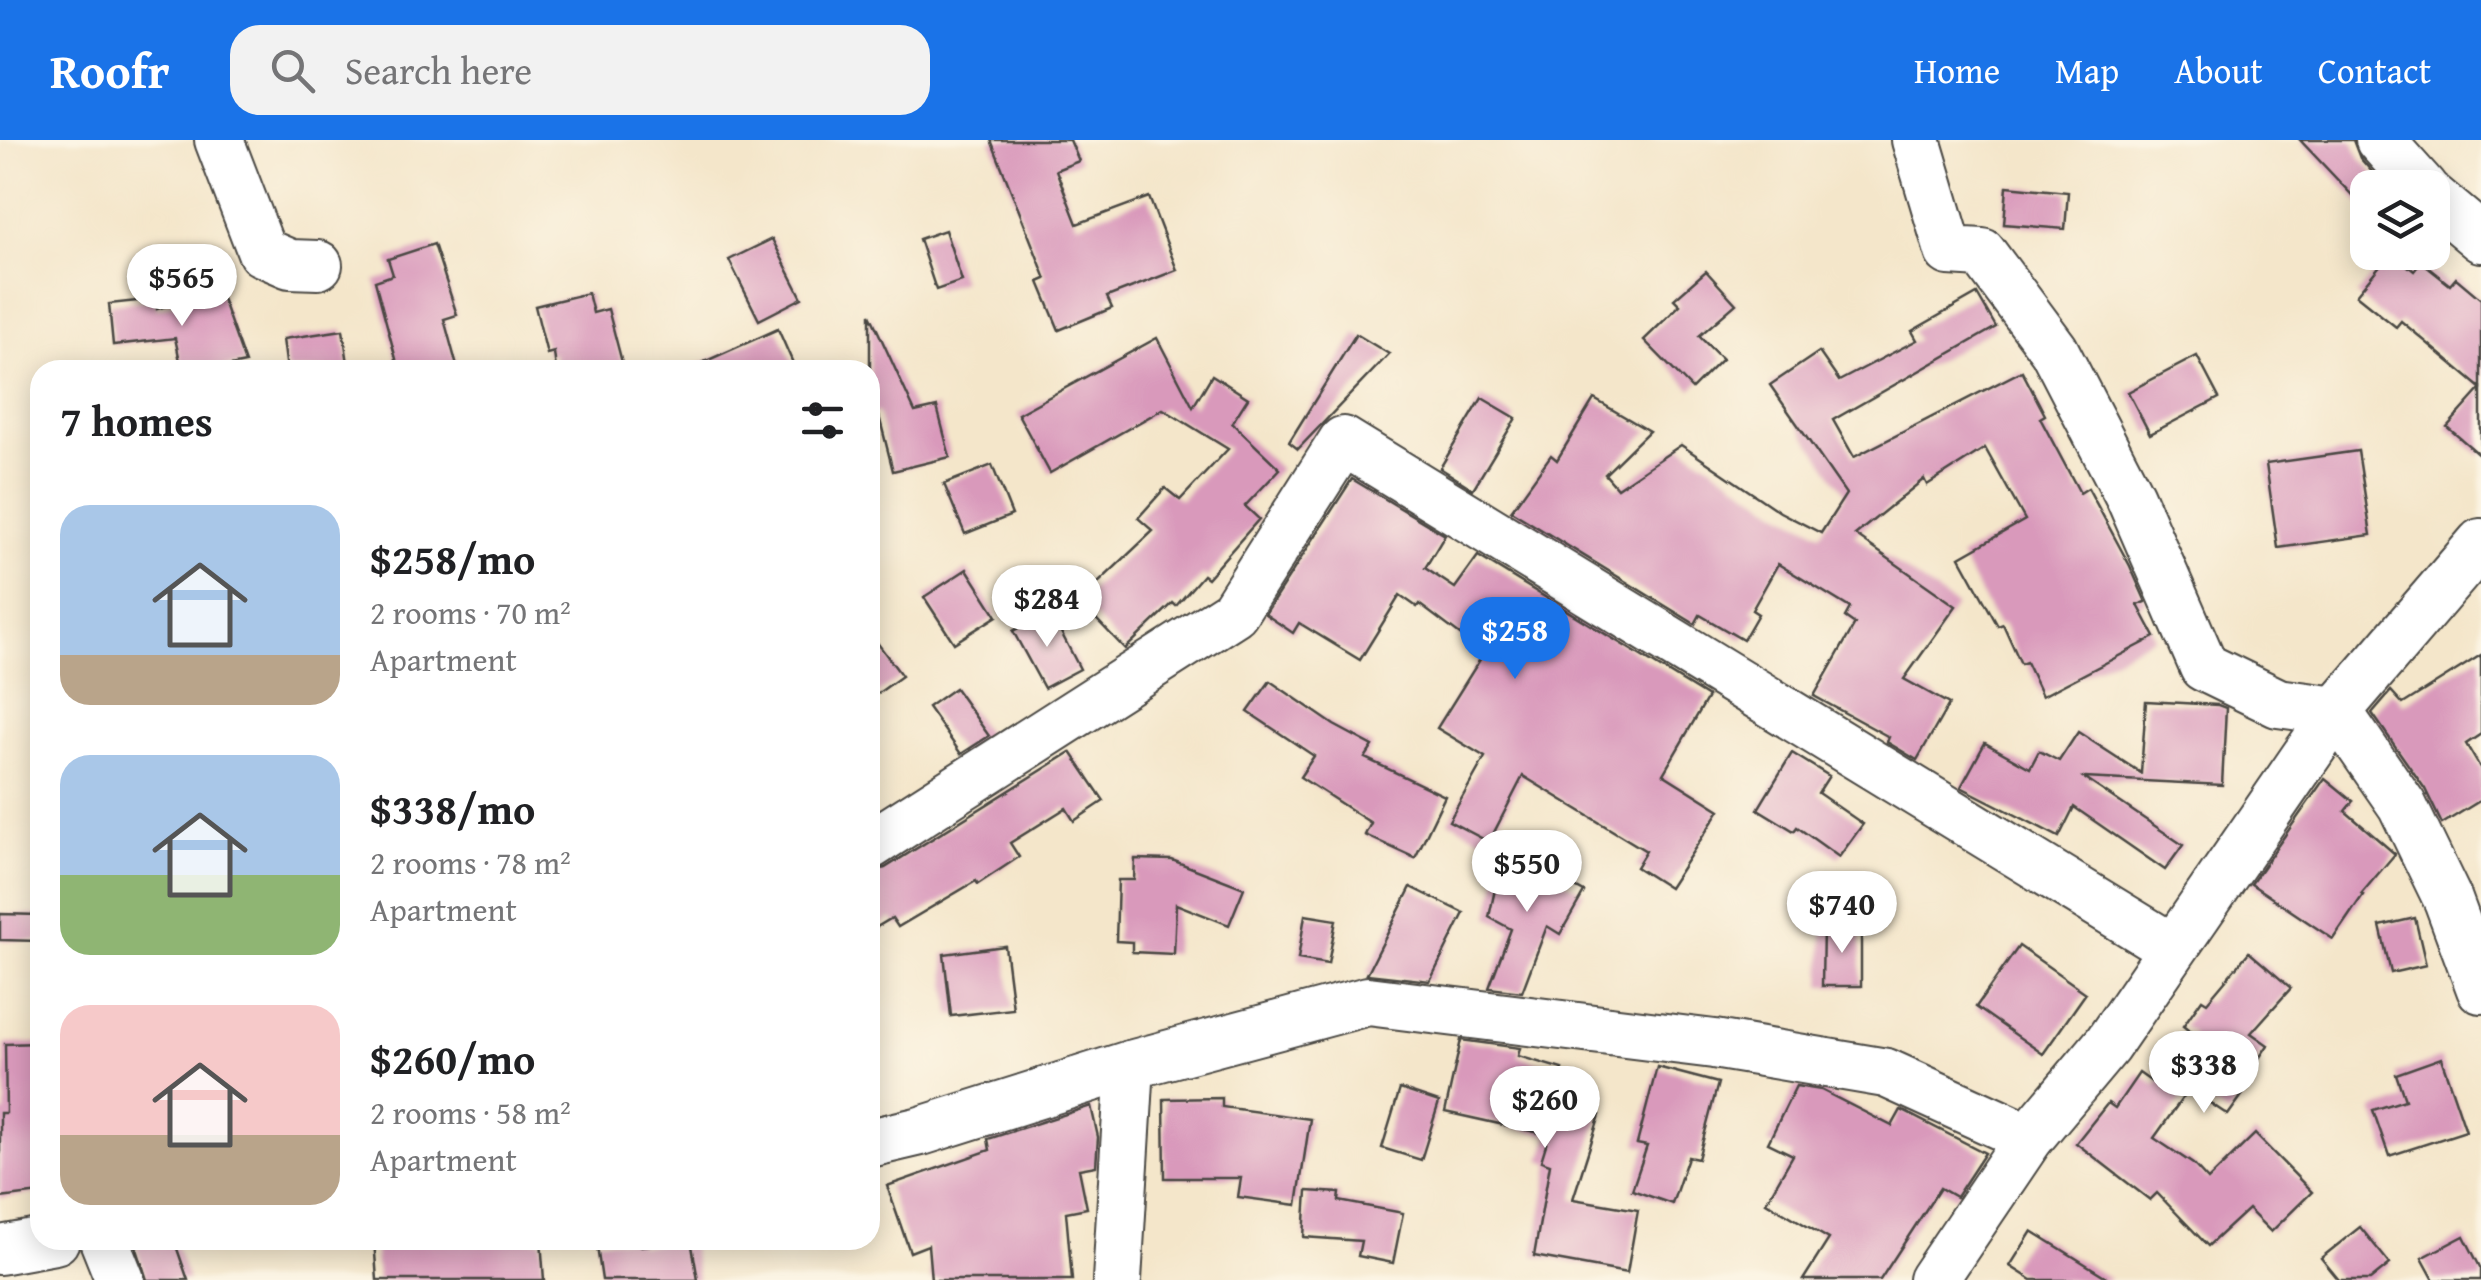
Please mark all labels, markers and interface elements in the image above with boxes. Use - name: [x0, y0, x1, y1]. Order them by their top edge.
- search box: [230, 25, 930, 115]
- text: Roofr: [50, 35, 170, 106]
- text: Search here: [345, 42, 532, 98]
- icon: search: [265, 43, 320, 98]
- text: Home: [1914, 45, 2000, 96]
- text: Map: [2055, 45, 2119, 96]
- text: About: [2174, 45, 2263, 96]
- text: Contact: [2318, 45, 2431, 96]
- map controls: [2350, 170, 2450, 270]
- button: layers: [2350, 170, 2450, 270]
- pin: $565: [123, 244, 241, 329]
- text: $565: [149, 253, 215, 300]
- text: 7 homes: [60, 390, 213, 451]
- icon: filters: [795, 393, 850, 448]
- text: $258/mo: [370, 528, 535, 589]
- icon: home: [140, 545, 260, 665]
- pin: $284: [988, 565, 1106, 650]
- text: $284: [1014, 574, 1080, 621]
- text: 2 rooms · 70 m²: [370, 589, 571, 636]
- pin: $258: [1456, 597, 1574, 682]
- text: $258: [1482, 606, 1548, 653]
- text: Apartment: [370, 636, 517, 683]
- text: $338/mo: [370, 778, 535, 839]
- icon: home: [140, 795, 260, 915]
- pin: $550: [1468, 830, 1586, 915]
- text: 2 rooms · 78 m²: [370, 839, 571, 886]
- text: $550: [1494, 839, 1560, 886]
- pin: $740: [1783, 871, 1901, 956]
- text: $740: [1809, 880, 1875, 927]
- text: Apartment: [370, 886, 517, 933]
- text: $260/mo: [370, 1028, 535, 1089]
- pin: $338: [2145, 1031, 2263, 1116]
- text: $338: [2171, 1040, 2237, 1087]
- icon: home: [140, 1045, 260, 1165]
- pin: $260: [1486, 1066, 1604, 1151]
- text: $260: [1512, 1075, 1578, 1122]
- text: 2 rooms · 58 m²: [370, 1089, 571, 1136]
- text: Apartment: [370, 1136, 517, 1183]

